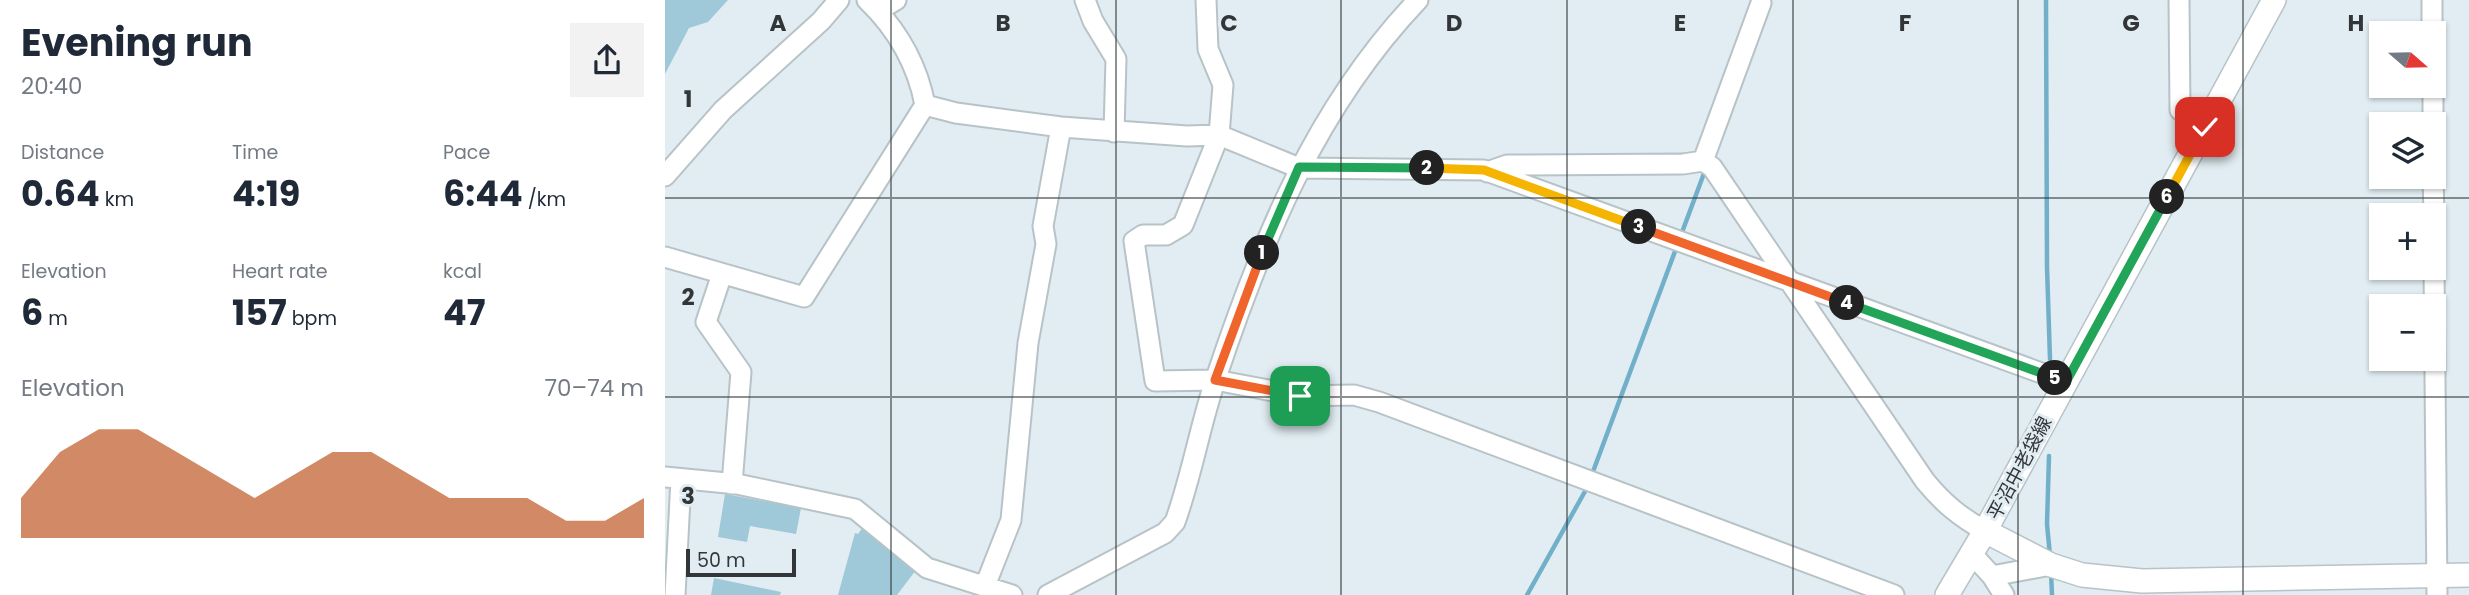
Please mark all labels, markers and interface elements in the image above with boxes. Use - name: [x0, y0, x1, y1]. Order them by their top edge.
- text: A: [770, 7, 787, 39]
- text: B: [995, 7, 1011, 39]
- text: C: [1220, 7, 1238, 39]
- text: D: [1446, 7, 1462, 39]
- text: E: [1674, 7, 1686, 39]
- text: F: [1899, 7, 1911, 39]
- text: G: [2122, 7, 2140, 39]
- text: H: [2348, 7, 2364, 39]
- text: Evening run: [21, 16, 253, 69]
- north arrow: [2369, 21, 2447, 98]
- map controls: [2369, 21, 2446, 371]
- button: share: [570, 23, 644, 97]
- text: 20:40: [21, 70, 82, 102]
- text: 1: [684, 83, 692, 115]
- pin: [2175, 97, 2235, 157]
- icon: check: [2186, 108, 2224, 146]
- button: layers: [2369, 112, 2446, 189]
- text: Distance: [21, 139, 104, 166]
- text: Time: [232, 139, 278, 166]
- text: Pace: [443, 139, 490, 166]
- pin: 2: [1409, 150, 1445, 186]
- text: 2: [1421, 154, 1432, 181]
- text: 0.64: [21, 169, 100, 218]
- text: 4:19: [232, 169, 300, 218]
- text: 6:44: [443, 169, 523, 218]
- pin: 6: [2149, 180, 2185, 214]
- text: 6: [2160, 183, 2173, 210]
- text: km: [100, 186, 134, 213]
- text: /km: [523, 186, 566, 213]
- button: +: [2369, 203, 2446, 280]
- pin: 3: [1621, 210, 1657, 244]
- text: 3: [1633, 213, 1644, 240]
- pin: 1: [1245, 236, 1279, 270]
- text: 1: [1258, 239, 1265, 266]
- text: Elevation: [21, 258, 107, 285]
- text: Heart rate: [232, 258, 327, 285]
- text: kcal: [443, 258, 482, 285]
- text: 2: [681, 281, 695, 313]
- pin: 4: [1829, 286, 1865, 320]
- text: 6: [21, 288, 43, 337]
- text: 157: [232, 288, 287, 337]
- text: 47: [443, 288, 485, 337]
- text: 4: [1840, 289, 1853, 316]
- button: −: [2369, 294, 2446, 371]
- text: m: [43, 305, 68, 332]
- text: bpm: [287, 305, 337, 332]
- pin: 5: [2037, 360, 2073, 396]
- text: 5: [2048, 364, 2061, 391]
- pin: [1270, 366, 1330, 426]
- text: Elevation: [21, 372, 125, 404]
- text: 70–74 m: [545, 372, 644, 404]
- icon: arrive: [1281, 377, 1319, 415]
- street label: 平沼中老袋線: [1981, 412, 2058, 525]
- text: 3: [681, 480, 695, 512]
- scale bar: [686, 546, 796, 578]
- text: 50 m: [697, 547, 746, 574]

